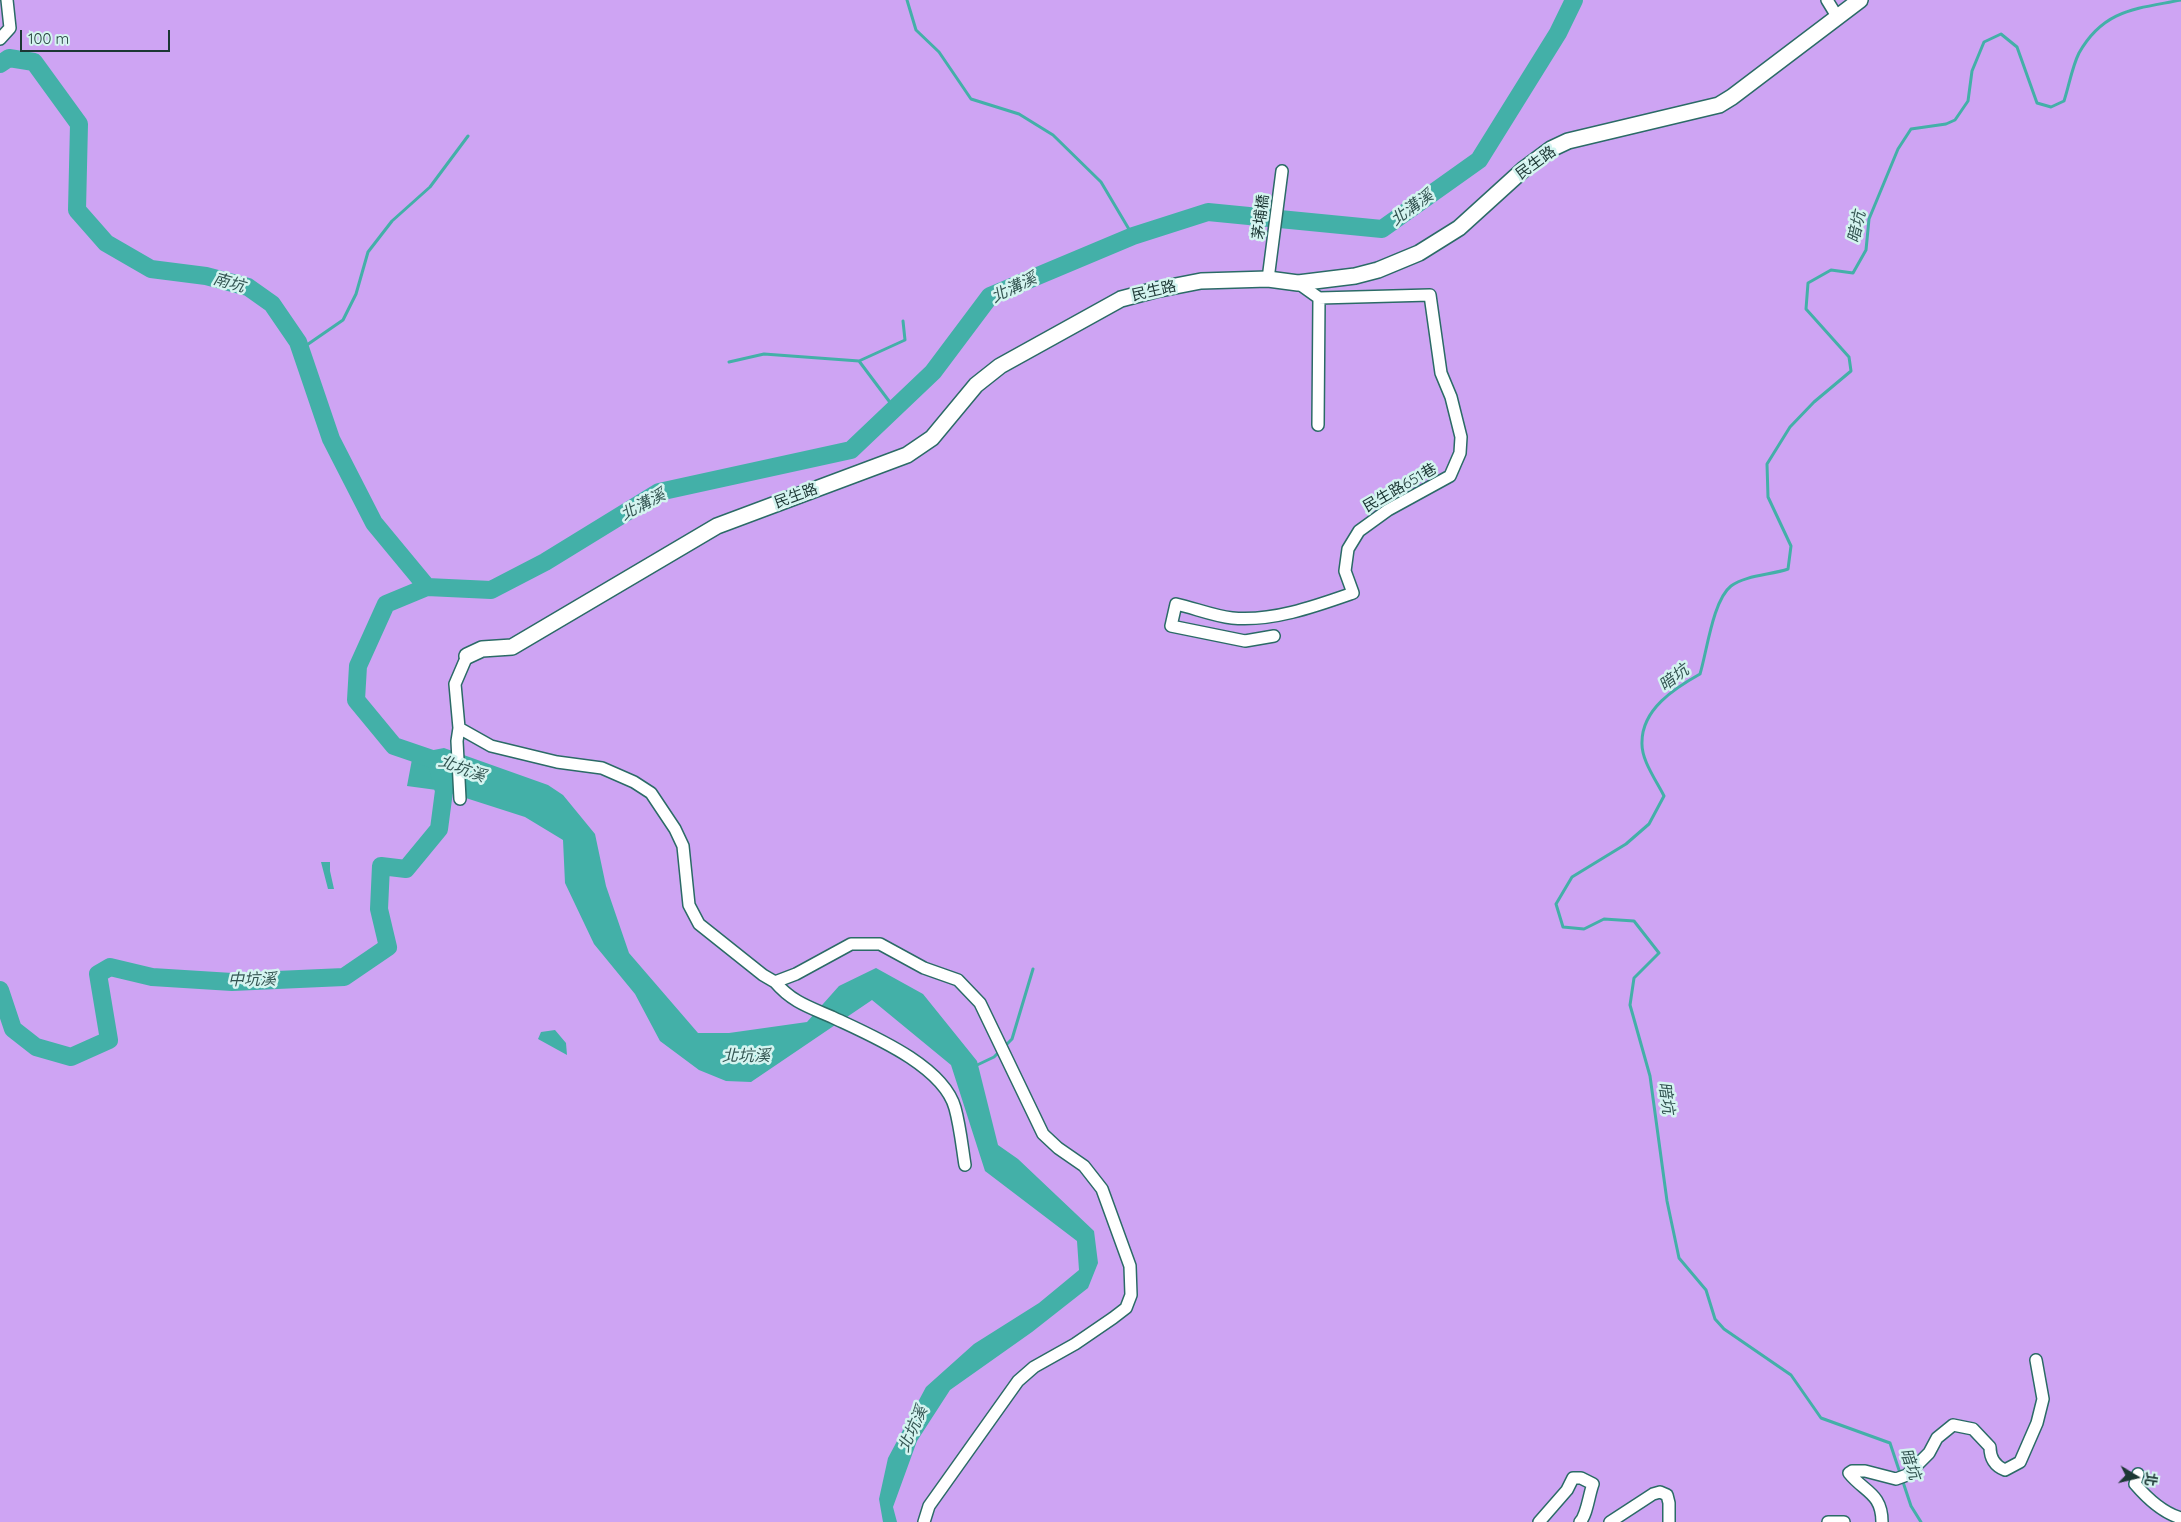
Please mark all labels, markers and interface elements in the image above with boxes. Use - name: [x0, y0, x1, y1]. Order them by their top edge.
- scale bar: [22, 20, 172, 52]
- text: 100 m: [28, 29, 69, 48]
- street label: 民生路: [1513, 142, 1559, 184]
- water label: 北溝溪: [1387, 186, 1437, 230]
- street label: 茅埔橋: [1249, 194, 1273, 240]
- water label: 暗坑: [1844, 209, 1870, 245]
- water label: 南坑: [211, 269, 247, 297]
- water label: 北溝溪: [988, 269, 1040, 307]
- street label: 民生路: [1130, 277, 1178, 305]
- street label: 民生路651巷: [1360, 460, 1440, 516]
- street label: 民生路: [772, 480, 820, 512]
- water label: 北溝溪: [617, 485, 669, 525]
- water label: 暗坑: [1655, 661, 1693, 695]
- water label: 北坑溪: [436, 752, 488, 786]
- water label: 中坑溪: [228, 970, 276, 990]
- water label: 北坑溪: [722, 1046, 770, 1066]
- water label: 暗坑: [1654, 1081, 1678, 1115]
- water label: 北坑溪: [894, 1403, 932, 1455]
- water label: 暗坑: [1896, 1446, 1924, 1482]
- north arrow: [2111, 1452, 2161, 1502]
- text: 北: [2141, 1471, 2161, 1488]

